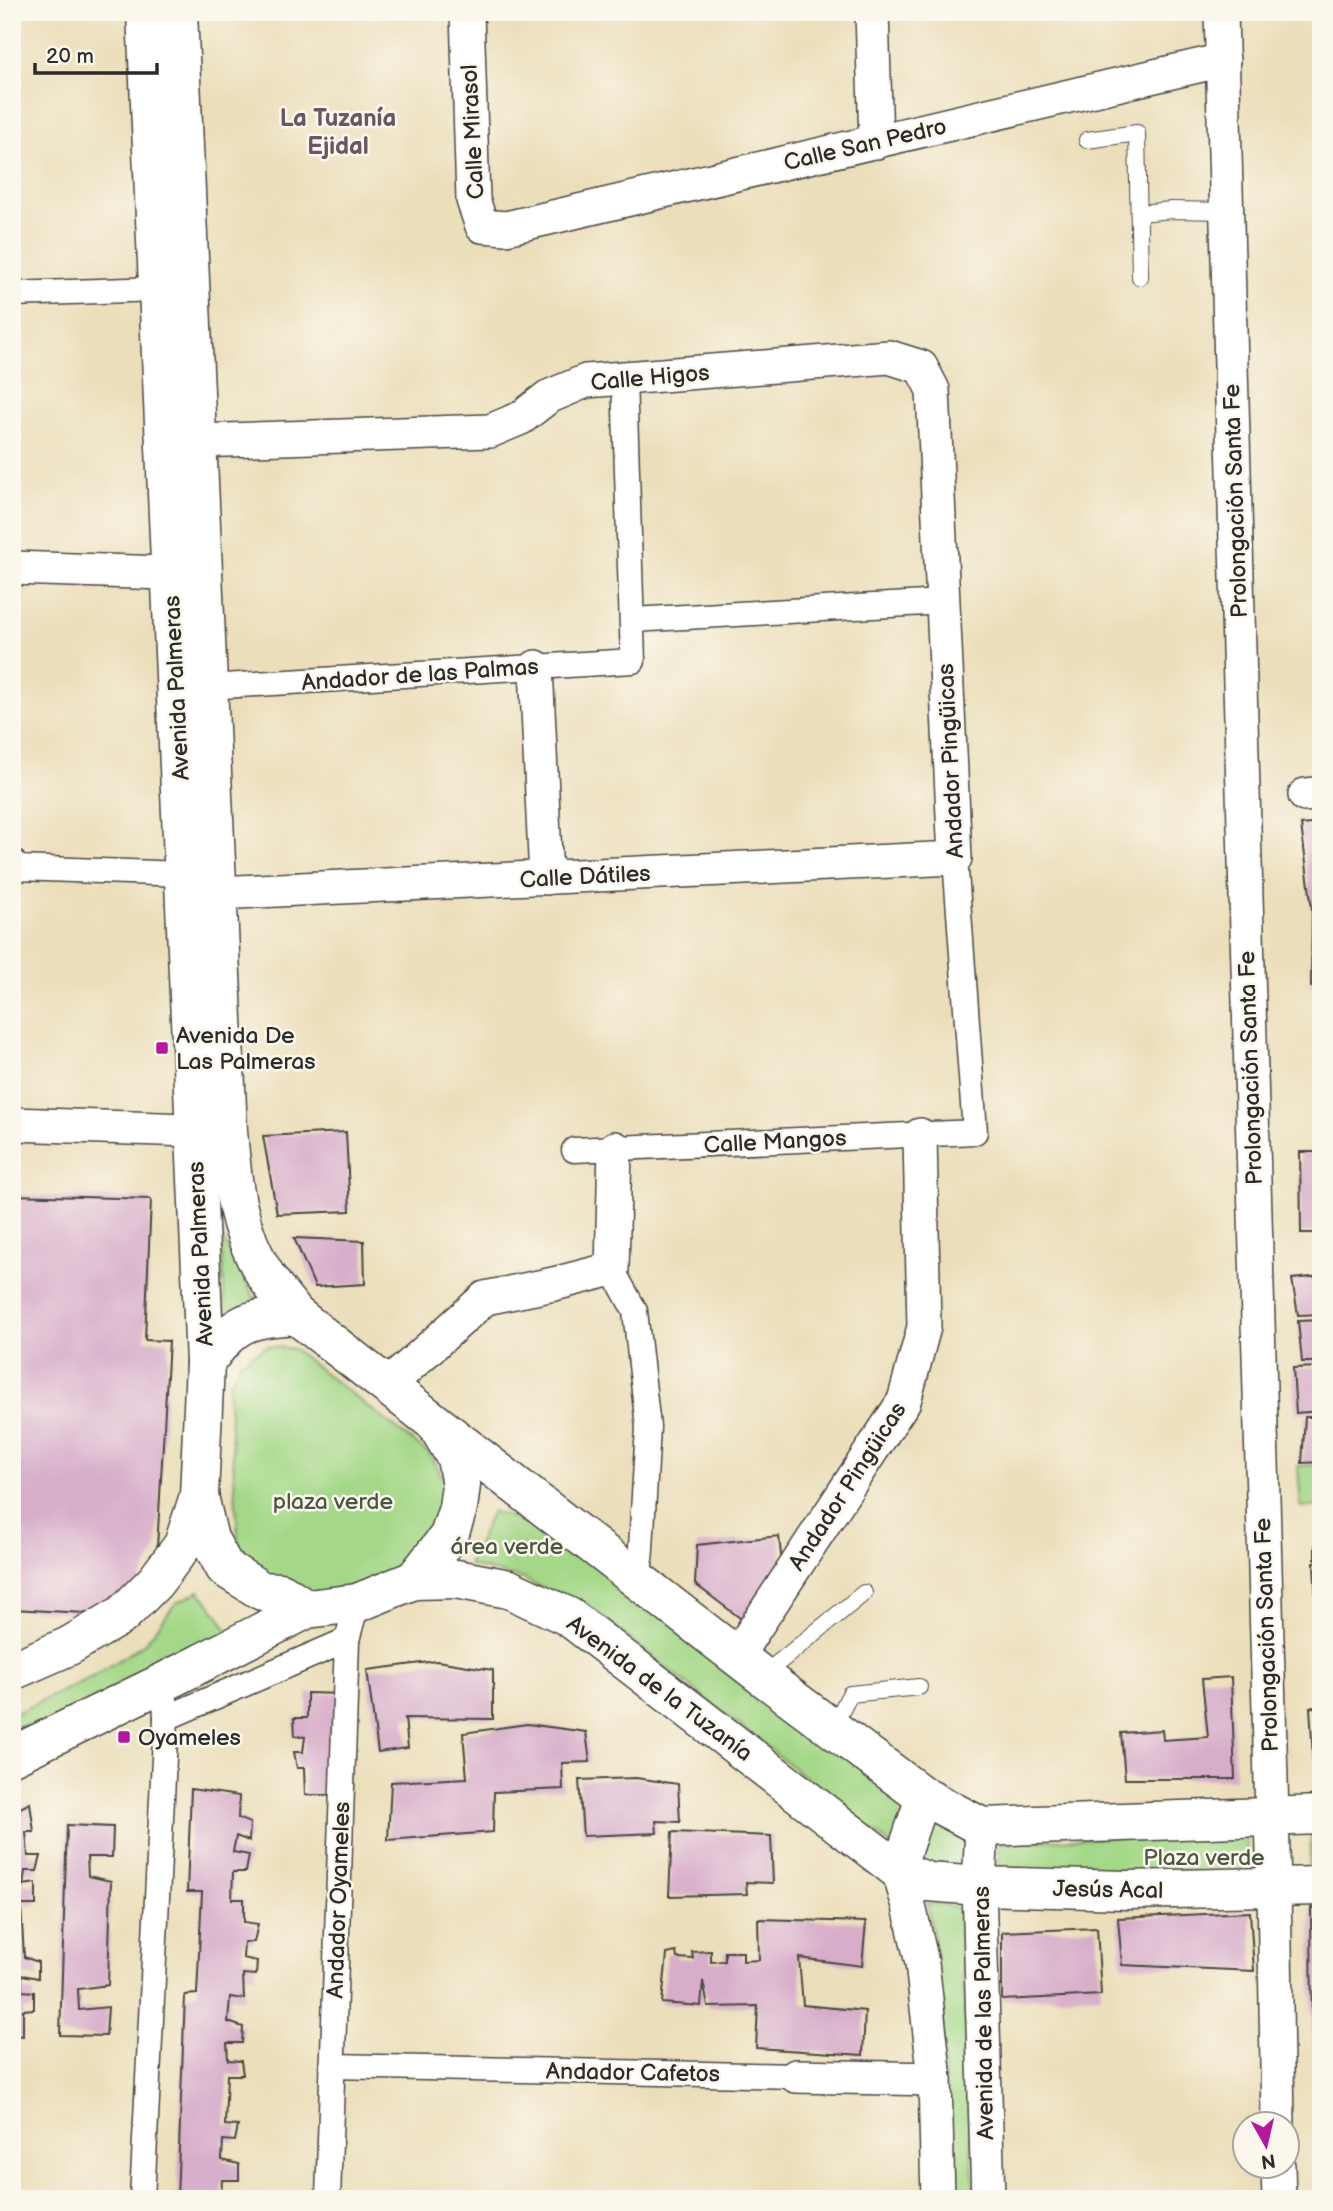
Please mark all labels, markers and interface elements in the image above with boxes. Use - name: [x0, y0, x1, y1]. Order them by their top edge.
- scale bar: [35, 32, 158, 76]
- text: 20 m: [46, 44, 94, 69]
- street label: Calle Mirasol: [455, 64, 491, 200]
- district label: La Tuzanía Ejidal: [280, 104, 396, 161]
- street label: Calle San Pedro: [781, 113, 949, 177]
- street label: Calle Higos: [589, 359, 711, 397]
- street label: Prolongación Santa Fe: [1218, 383, 1254, 619]
- street label: Avenida Palmeras: [158, 595, 196, 781]
- street label: Andador de las Palmas: [301, 653, 540, 697]
- street label: Andador Pingüicas: [932, 663, 970, 859]
- street label: Calle Dátiles: [519, 860, 651, 894]
- street label: Prolongación Santa Fe: [1233, 950, 1269, 1186]
- place label: Avenida De Las Palmeras: [176, 1022, 316, 1076]
- marker: Avenida De Las Palmeras: [154, 1040, 170, 1056]
- street label: Calle Mangos: [703, 1124, 847, 1160]
- street label: Avenida Palmeras: [182, 1161, 220, 1347]
- street label: Andador Pingüicas: [783, 1397, 913, 1576]
- park label: plaza verde: [273, 1488, 393, 1516]
- street label: Prolongación Santa Fe: [1249, 1517, 1285, 1753]
- park label: área verde: [451, 1533, 563, 1561]
- street label: Avenida de la Tuzanía: [561, 1610, 758, 1768]
- place label: Oyameles: [138, 1724, 241, 1752]
- marker: Oyameles: [116, 1729, 132, 1745]
- street label: Andador Oyameles: [322, 1801, 356, 1999]
- park label: Plaza verde: [1143, 1844, 1265, 1872]
- street label: Jesús Acal: [1052, 1875, 1164, 1905]
- street label: Avenida de las Palmeras: [968, 1886, 1000, 2140]
- street label: Andador Cafetos: [546, 2057, 720, 2089]
- north arrow: [1232, 2110, 1302, 2180]
- text: N: [1259, 2148, 1277, 2173]

